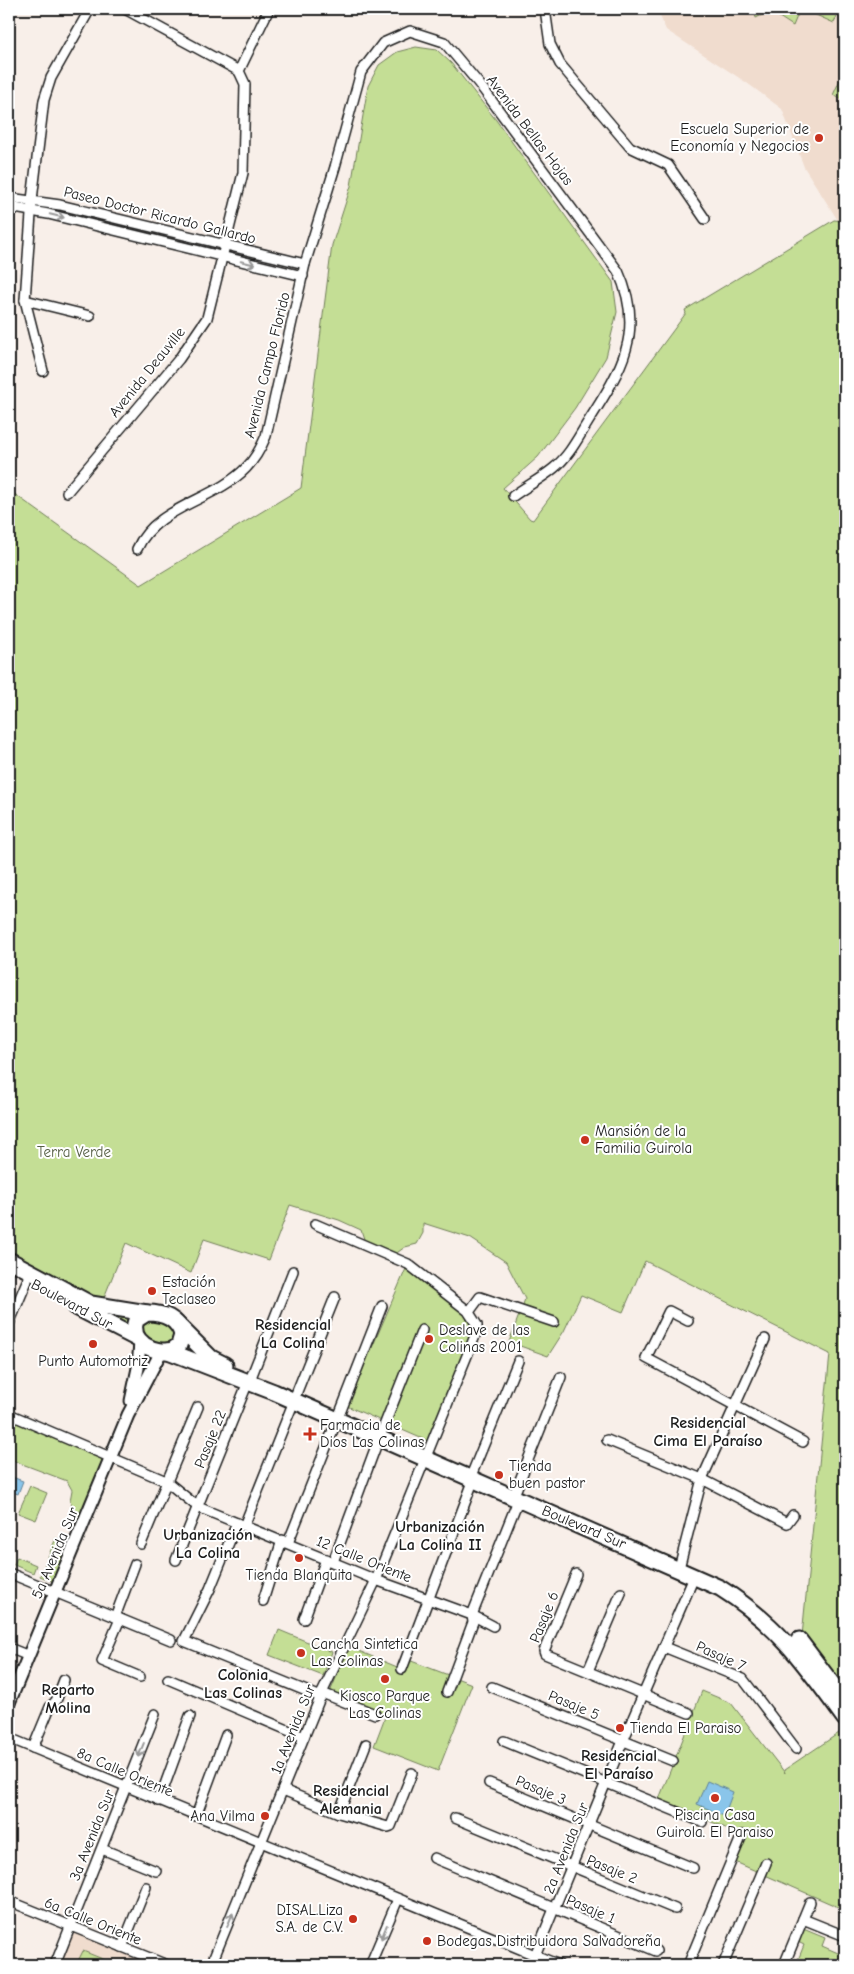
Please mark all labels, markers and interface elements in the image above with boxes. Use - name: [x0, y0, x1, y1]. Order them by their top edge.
- street label: Avenida Bellas Hojas: [483, 71, 577, 189]
- place label: Escuela Superior de Economía y Negocios: [670, 120, 809, 155]
- marker: Escuela Superior de Economía y Negocios: [813, 132, 825, 144]
- street label: Paseo Doctor Ricardo Gallardo: [62, 182, 258, 248]
- one-way arrow: [48, 212, 64, 221]
- one-way arrow: [240, 259, 256, 268]
- street label: Avenida Campo Florido: [240, 290, 294, 440]
- street label: Avenida Deauville: [105, 323, 189, 421]
- place label: Mansión de la Familia Guirola: [595, 1122, 692, 1157]
- marker: Mansión de la Familia Guirola: [579, 1134, 591, 1146]
- park label: Terra Verde: [37, 1143, 112, 1161]
- place label: Estación Teclaseo: [162, 1273, 216, 1308]
- street label: Boulevard Sur: [28, 1275, 116, 1333]
- marker: Estación Teclaseo: [146, 1285, 158, 1297]
- district label: Residencial La Colina: [255, 1316, 331, 1352]
- place label: Deslave de las Colinas 2001: [439, 1321, 529, 1356]
- marker: Deslave de las Colinas 2001: [423, 1333, 435, 1345]
- marker: Punto Automotriz: [87, 1338, 99, 1350]
- place label: Punto Automotriz: [38, 1352, 148, 1370]
- street label: Pasaje 22: [190, 1407, 230, 1471]
- district label: Residencial Cima El Paraíso: [653, 1414, 763, 1450]
- place label: Farmacia de Dios Las Colinas: [320, 1416, 424, 1451]
- marker: Farmacia de Dios Las Colinas: [304, 1428, 316, 1440]
- place label: Tienda buen pastor: [509, 1457, 585, 1492]
- marker: Tienda buen pastor: [493, 1469, 505, 1481]
- street label: Boulevard Sur: [539, 1501, 629, 1553]
- street label: 5a Avenida Sur: [28, 1505, 82, 1601]
- district label: Urbanización La Colina II: [395, 1518, 485, 1554]
- district label: Urbanización La Colina: [163, 1526, 253, 1562]
- street label: 12 Calle Oriente: [314, 1532, 415, 1586]
- marker: Tienda Blanquita: [293, 1552, 305, 1564]
- place label: Tienda Blanquita: [246, 1566, 352, 1584]
- street label: Pasaje 6: [526, 1589, 562, 1645]
- place label: Cancha Sintetica Las Colinas: [311, 1635, 418, 1670]
- street label: Pasaje 7: [693, 1637, 749, 1675]
- marker: Cancha Sintetica Las Colinas: [295, 1647, 307, 1659]
- district label: Colonia Las Colinas: [204, 1666, 282, 1702]
- marker: Kiosco Parque Las Colinas: [379, 1673, 391, 1685]
- district label: Reparto Molina: [41, 1681, 95, 1717]
- street label: 1a Avenida Sur: [267, 1681, 319, 1777]
- street label: Pasaje 5: [546, 1686, 602, 1724]
- place label: Kiosco Parque Las Colinas: [340, 1687, 431, 1722]
- place label: Tienda El Paraiso: [630, 1719, 742, 1737]
- marker: Tienda El Paraiso: [614, 1722, 626, 1734]
- one-way arrow: [135, 1743, 144, 1758]
- street label: 8a Calle Oriente: [74, 1744, 176, 1801]
- district label: Residencial El Paraíso: [581, 1747, 657, 1783]
- street label: Pasaje 3: [513, 1771, 569, 1809]
- district label: Residencial Alemania: [313, 1782, 389, 1818]
- street label: 3a Avenida Sur: [66, 1787, 118, 1883]
- marker: Piscina Casa Guirola. El Paraiso: [709, 1792, 721, 1804]
- street label: 2a Avenida Sur: [539, 1800, 593, 1896]
- place label: Piscina Casa Guirola. El Paraiso: [656, 1806, 774, 1841]
- place label: Ana Vilma: [190, 1807, 255, 1825]
- marker: Ana Vilma: [259, 1810, 271, 1822]
- street label: Pasaje 2: [584, 1851, 640, 1887]
- street label: Pasaje 1: [564, 1891, 618, 1927]
- street label: 6a Calle Oriente: [42, 1893, 145, 1949]
- place label: DISAL.Liza S.A. de C.V.: [276, 1901, 343, 1936]
- one-way arrow: [226, 1913, 235, 1928]
- marker: DISAL.Liza S.A. de C.V.: [347, 1913, 359, 1925]
- one-way arrow: [379, 1924, 388, 1939]
- place label: Bodegas Distribuidora Salvadoreña: [437, 1932, 661, 1950]
- marker: Bodegas Distribuidora Salvadoreña: [421, 1935, 433, 1947]

